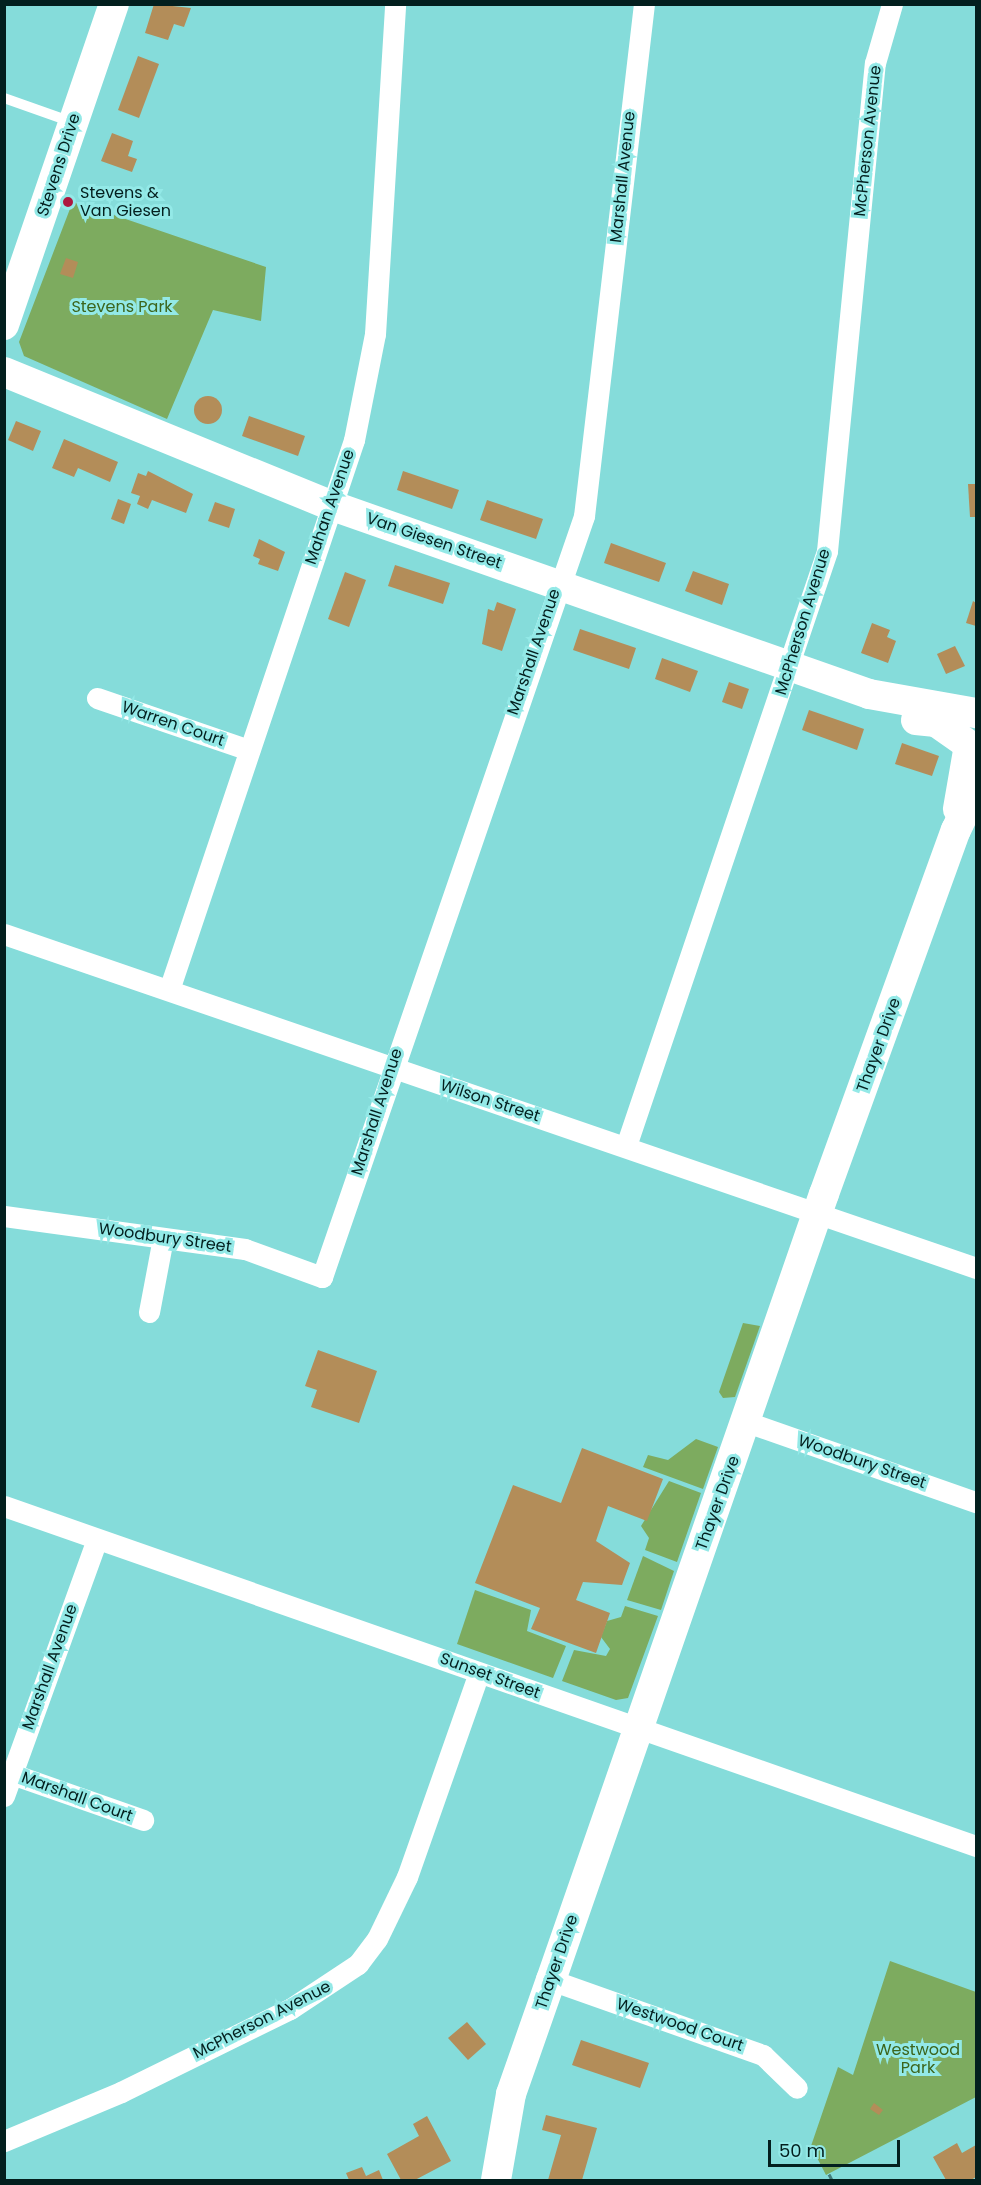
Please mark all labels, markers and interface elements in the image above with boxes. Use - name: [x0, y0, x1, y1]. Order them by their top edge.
- street label: McPherson Avenue: [851, 64, 885, 218]
- street label: Marshall Avenue: [607, 110, 639, 244]
- street label: Stevens Drive: [33, 111, 85, 219]
- place label: Stevens & Van Giesen: [80, 183, 171, 221]
- marker: Stevens & Van Giesen: [61, 195, 75, 209]
- park label: Stevens Park: [71, 297, 173, 317]
- street label: Mahan Avenue: [301, 447, 359, 567]
- street label: Van Giesen Street: [364, 509, 504, 573]
- street label: McPherson Avenue: [772, 546, 834, 698]
- street label: Marshall Avenue: [503, 586, 565, 718]
- street label: Warren Court: [119, 697, 227, 751]
- street label: Thayer Drive: [853, 995, 905, 1095]
- street label: Marshall Avenue: [347, 1046, 407, 1178]
- street label: Wilson Street: [438, 1076, 542, 1126]
- street label: Woodbury Street: [97, 1219, 233, 1257]
- street label: Woodbury Street: [795, 1431, 929, 1493]
- street label: Thayer Drive: [692, 1453, 744, 1553]
- street label: Marshall Avenue: [18, 1602, 82, 1732]
- street label: Sunset Street: [437, 1649, 543, 1703]
- street label: Marshall Court: [19, 1768, 135, 1826]
- street label: Thayer Drive: [532, 1912, 582, 2012]
- street label: McPherson Avenue: [190, 1977, 334, 2063]
- street label: Westwood Court: [614, 1994, 746, 2056]
- park label: Westwood Park: [876, 2040, 960, 2078]
- scale bar: [771, 2128, 903, 2166]
- text: 50 m: [779, 2138, 825, 2163]

